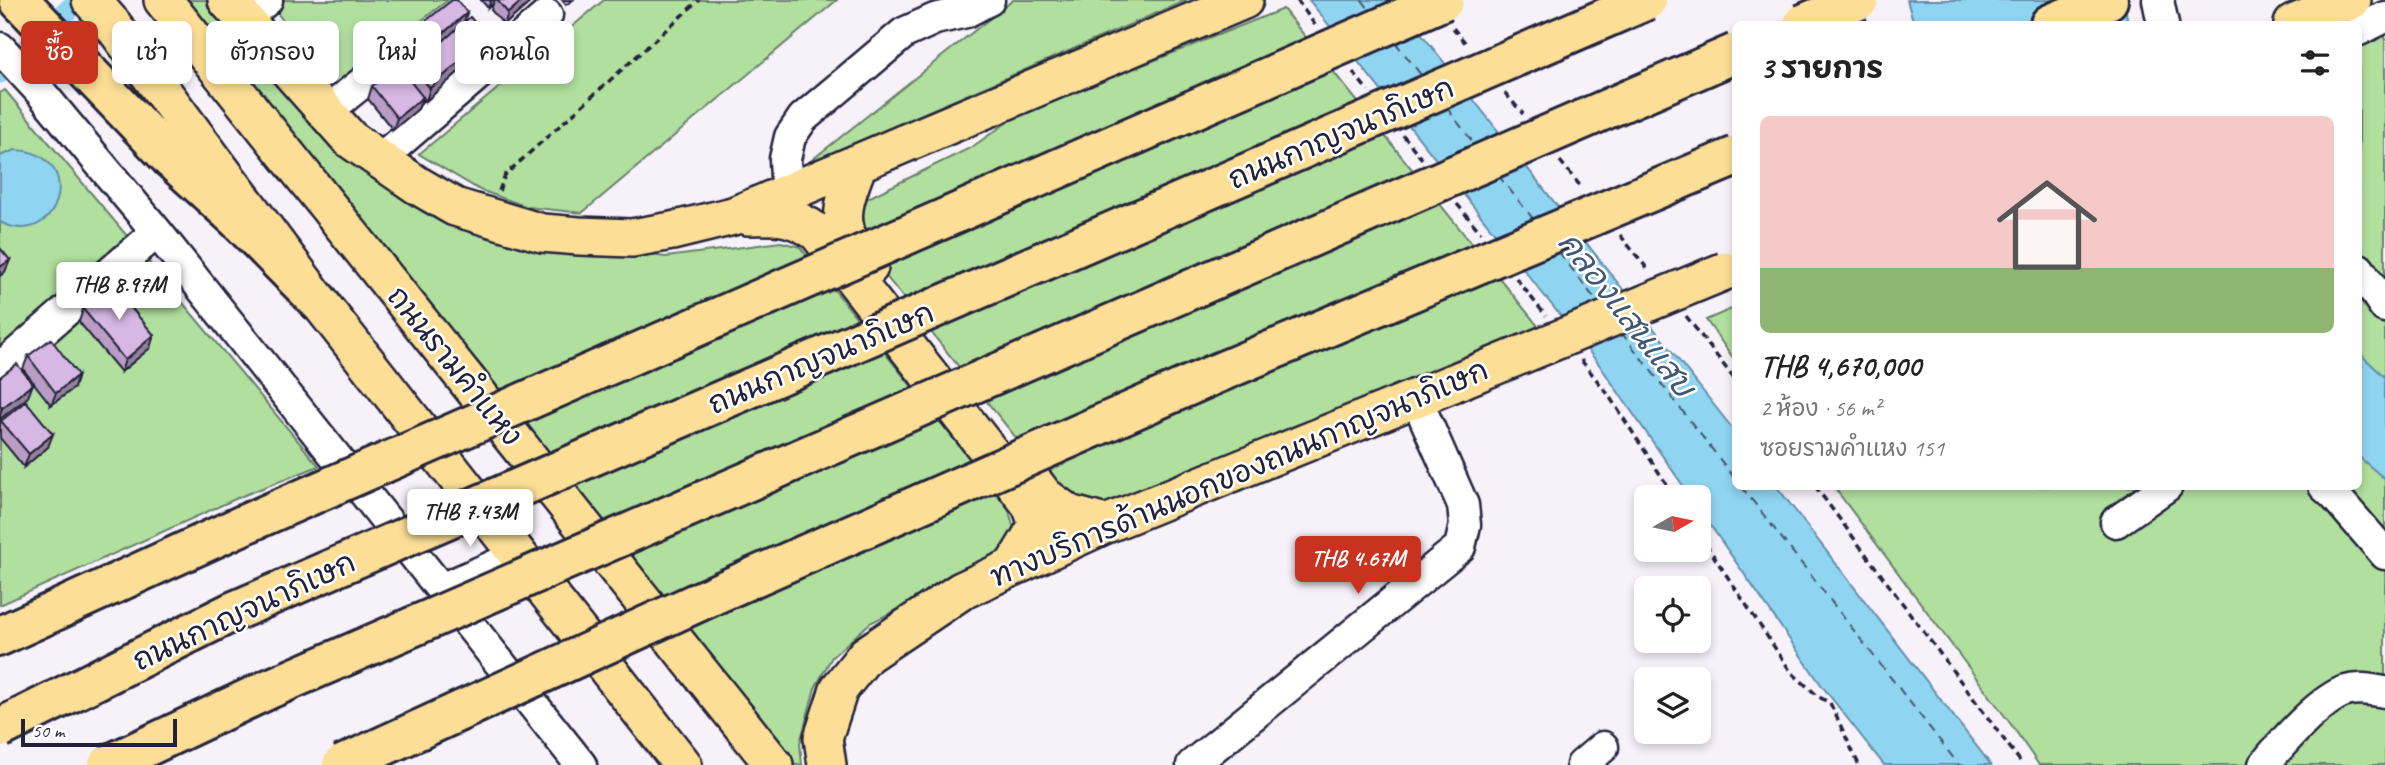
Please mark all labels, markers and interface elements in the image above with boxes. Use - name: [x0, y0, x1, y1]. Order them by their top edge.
- chip: ซื้อ: [21, 21, 98, 84]
- chip: เช่า: [112, 21, 192, 84]
- chip: ตัวกรอง: [206, 21, 339, 84]
- chip: ใหม่: [353, 21, 441, 84]
- chip: คอนโด: [455, 21, 574, 84]
- icon: filters: [2296, 44, 2334, 82]
- text: 3 รายการ: [1760, 49, 1883, 87]
- street label: ถนนกาญจนาภิเษก: [1222, 68, 1460, 198]
- icon: home: [1984, 162, 2110, 288]
- water label: คลองแสนแสบ: [1549, 223, 1705, 407]
- pin: THB 8.97M: [39, 262, 199, 322]
- text: THB 8.97M: [72, 270, 166, 299]
- street label: ถนนรามคำแหง: [379, 278, 531, 454]
- street label: ถนนกาญจนาภิเษก: [702, 293, 940, 423]
- text: THB 4,670,000: [1760, 347, 1921, 385]
- street label: ทางบริการด้านนอกของถนนกาญจนาภิเษก: [984, 350, 1494, 596]
- text: 2 ห้อง · 56 m²: [1760, 394, 1880, 423]
- text: ซอยรามคำแหง 151: [1760, 434, 1944, 463]
- north arrow: [1634, 485, 1712, 562]
- map controls: [1634, 485, 1711, 744]
- pin: THB 7.43M: [390, 490, 550, 549]
- text: THB 7.43M: [423, 497, 517, 526]
- pin: THB 4.67M: [1278, 536, 1438, 596]
- street label: ถนนกาญจนาภิเษก: [126, 543, 362, 679]
- text: THB 4.67M: [1311, 544, 1405, 573]
- button: locate: [1634, 576, 1711, 653]
- button: layers: [1634, 667, 1711, 744]
- scale bar: [21, 716, 177, 748]
- text: 50 m: [32, 719, 64, 743]

